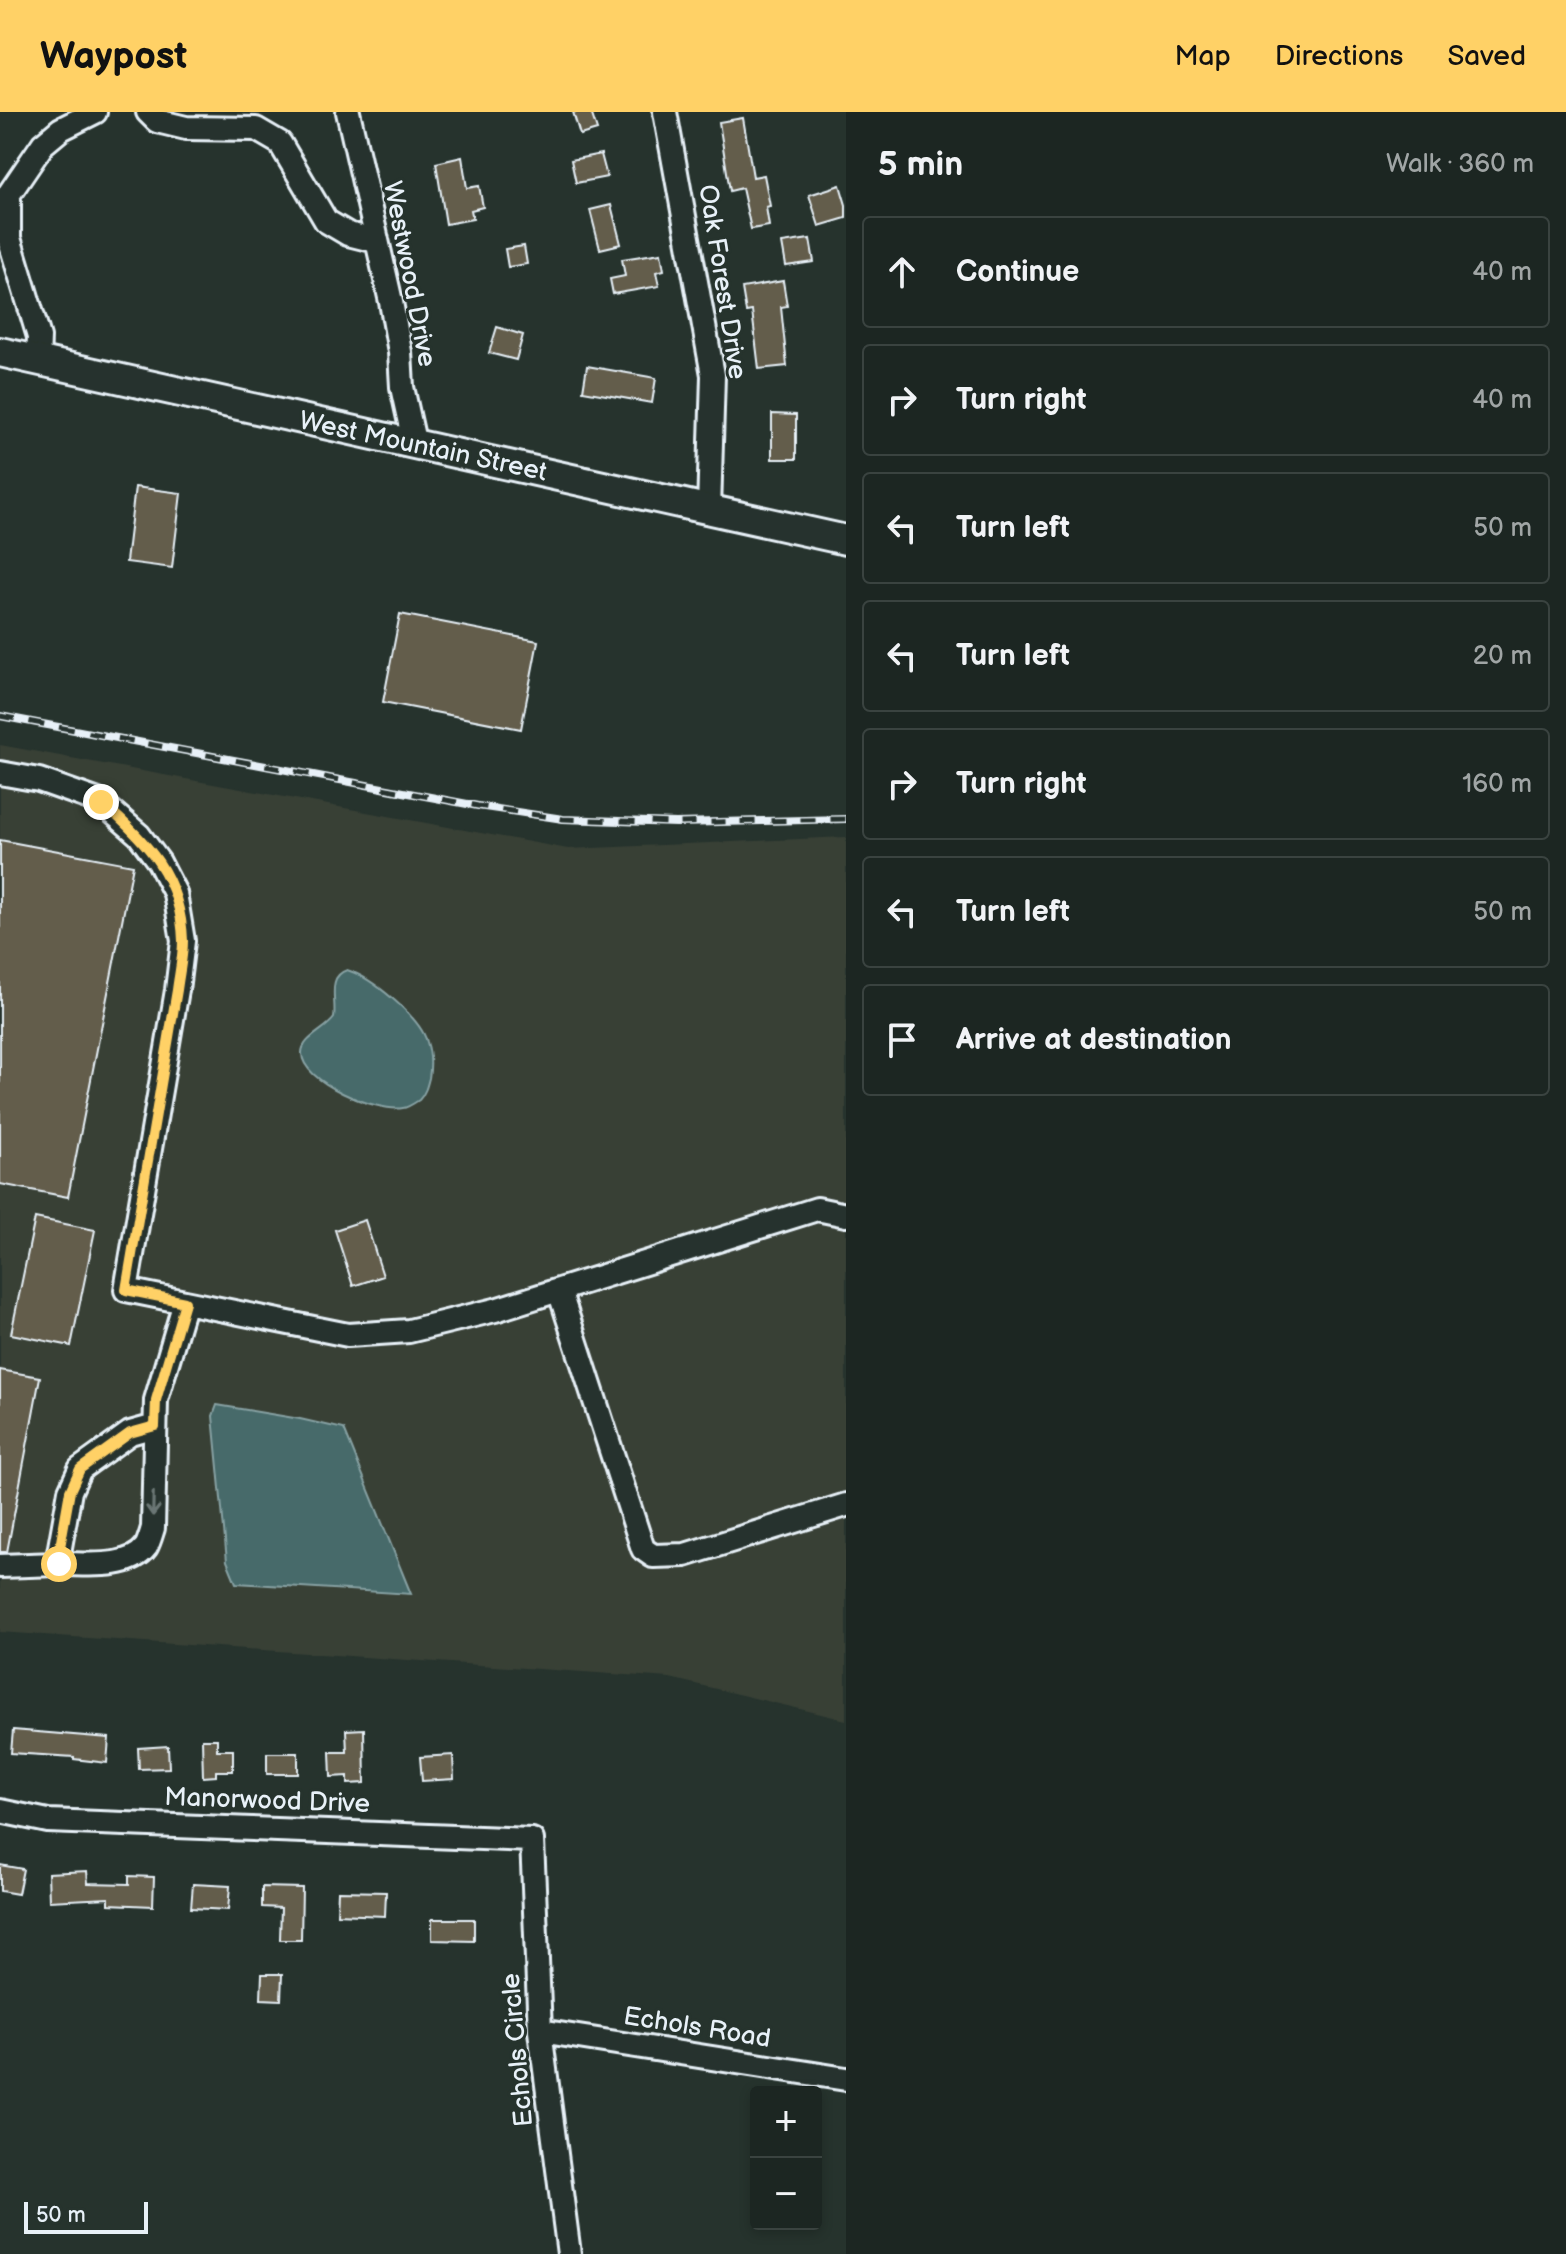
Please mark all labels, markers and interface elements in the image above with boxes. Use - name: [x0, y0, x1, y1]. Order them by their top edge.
- text: Waypost: [40, 34, 187, 79]
- text: Map: [1174, 40, 1231, 73]
- text: Directions: [1275, 40, 1403, 73]
- text: Saved: [1447, 40, 1526, 73]
- text: 5 min: [878, 144, 963, 185]
- text: Walk · 360 m: [1386, 149, 1534, 180]
- street label: Westwood Drive: [376, 179, 442, 369]
- street label: Oak Forest Drive: [691, 182, 753, 382]
- icon: ahead: [880, 250, 924, 294]
- text: Continue: [956, 254, 1079, 290]
- text: 40 m: [1472, 257, 1532, 288]
- icon: right: [880, 378, 924, 422]
- text: Turn right: [956, 382, 1087, 418]
- text: 40 m: [1472, 385, 1532, 416]
- street label: West Mountain Street: [296, 406, 550, 488]
- icon: left: [880, 506, 924, 550]
- text: Turn left: [956, 510, 1070, 546]
- text: 50 m: [1473, 513, 1532, 544]
- icon: left: [880, 634, 924, 678]
- text: Turn left: [956, 638, 1070, 674]
- text: 20 m: [1473, 641, 1532, 672]
- icon: right: [880, 762, 924, 806]
- text: Turn right: [956, 766, 1087, 802]
- text: 160 m: [1462, 769, 1532, 800]
- route end: [83, 784, 119, 820]
- icon: left: [880, 890, 924, 934]
- text: Turn left: [956, 894, 1070, 930]
- text: 50 m: [1473, 897, 1532, 928]
- icon: arrive: [880, 1018, 924, 1062]
- text: Arrive at destination: [956, 1022, 1232, 1058]
- one-way arrow: [145, 1490, 161, 1517]
- route start: [41, 1546, 77, 1582]
- street label: Manorwood Drive: [164, 1782, 370, 1820]
- street label: Echols Circle: [496, 1972, 540, 2128]
- street label: Echols Road: [621, 2001, 773, 2055]
- map controls: [750, 2086, 822, 2230]
- button: +: [750, 2086, 822, 2158]
- button: −: [750, 2158, 822, 2230]
- scale bar: [24, 2198, 148, 2234]
- text: 50 m: [36, 2202, 86, 2229]

